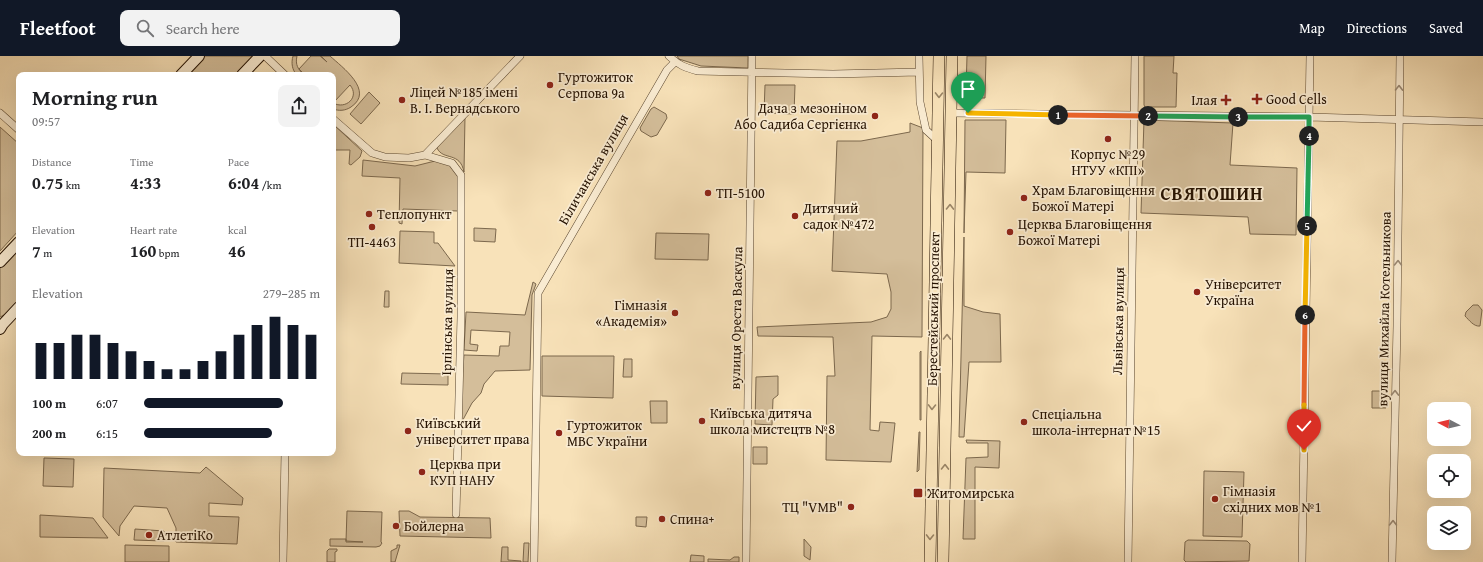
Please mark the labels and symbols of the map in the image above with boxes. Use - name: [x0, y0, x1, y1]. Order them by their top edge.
- place label: Гуртожиток Серпова 9а: [558, 67, 634, 103]
- pin: [951, 72, 985, 113]
- marker: Гуртожиток Серпова 9а: [545, 80, 555, 90]
- place label: Ліцей №185 імені В. І. Вернадського: [410, 82, 520, 118]
- one-way arrow: [1395, 85, 1404, 91]
- place label: Good Cells: [1266, 89, 1327, 109]
- place label: Ілая: [1191, 90, 1217, 110]
- one-way arrow: [934, 92, 943, 98]
- marker: Good Cells: [1251, 93, 1263, 105]
- marker: Ілая: [1220, 94, 1232, 106]
- marker: Ліцей №185 імені В. І. Вернадського: [397, 95, 407, 105]
- place label: Дача з мезоніном Або Садиба Сергієнка: [734, 98, 867, 134]
- pin: 1: [1048, 105, 1068, 125]
- pin: 2: [1138, 106, 1158, 126]
- pin: 3: [1228, 107, 1248, 127]
- street label: Біличанська вулиця: [553, 110, 633, 228]
- marker: Дача з мезоніном Або Садиба Сергієнка: [870, 111, 880, 121]
- pin: 4: [1299, 126, 1319, 146]
- marker: Корпус №29 НТУУ «КПІ»: [1103, 134, 1113, 144]
- place label: Корпус №29 НТУУ «КПІ»: [1071, 144, 1145, 180]
- place label: Храм Благовіщення Божої Матері: [1032, 180, 1155, 216]
- district label: СВЯТОШИН: [1160, 180, 1264, 207]
- place label: ТП-5100: [716, 183, 765, 203]
- marker: ТП-5100: [703, 188, 713, 198]
- marker: Храм Благовіщення Божої Матері: [1019, 193, 1029, 203]
- place label: Дитячий садок №472: [802, 198, 874, 234]
- place label: Теплопункт: [377, 204, 452, 224]
- one-way arrow: [946, 204, 954, 210]
- marker: Теплопункт: [364, 209, 374, 219]
- marker: Дитячий садок №472: [790, 211, 800, 221]
- street label: вулиця Михайла Котельникова: [1372, 211, 1396, 407]
- place label: Церква Благовіщення Божої Матері: [1018, 214, 1152, 250]
- pin: 5: [1297, 216, 1317, 236]
- marker: ТП-4463: [367, 222, 377, 232]
- marker: Церква Благовіщення Божої Матері: [1005, 227, 1015, 237]
- place label: ТП-4463: [348, 232, 396, 252]
- street label: Берестейський проспект: [922, 232, 944, 386]
- street label: вулиця Ореста Васкула: [725, 246, 747, 390]
- one-way arrow: [1394, 260, 1402, 266]
- street label: Львівська вулиця: [1107, 267, 1129, 375]
- street label: Ірпінська вулиця: [436, 268, 458, 376]
- place label: Університет Україна: [1205, 274, 1281, 310]
- marker: Університет Україна: [1192, 287, 1202, 297]
- place label: Гімназія «Академія»: [595, 295, 667, 331]
- pin: 6: [1295, 305, 1315, 325]
- marker: Гімназія «Академія»: [670, 308, 680, 318]
- one-way arrow: [943, 334, 952, 340]
- one-way arrow: [1391, 390, 1400, 396]
- north arrow: [1427, 402, 1471, 446]
- place label: Київська дитяча школа мистецтв №8: [710, 403, 835, 439]
- one-way arrow: [928, 404, 936, 410]
- place label: Спеціальна школа-інтернат №15: [1032, 404, 1161, 440]
- pin: [1287, 409, 1321, 450]
- place label: Київський університет права: [415, 413, 530, 449]
- place label: Гуртожиток МВС України: [567, 415, 647, 451]
- marker: Київська дитяча школа мистецтв №8: [697, 416, 707, 426]
- marker: Спеціальна школа-інтернат №15: [1019, 417, 1029, 427]
- marker: Київський університет права: [403, 426, 413, 436]
- marker: Гуртожиток МВС України: [554, 428, 564, 438]
- place label: Церква при КУП НАНУ: [430, 454, 501, 490]
- one-way arrow: [941, 464, 949, 470]
- marker: Церква при КУП НАНУ: [417, 467, 427, 477]
- place label: Гімназія східних мов №1: [1223, 481, 1322, 517]
- place label: Житомирська: [926, 483, 1015, 503]
- marker: Житомирська: [912, 487, 924, 499]
- marker: Гімназія східних мов №1: [1210, 494, 1220, 504]
- place label: ТЦ "VMB": [782, 497, 843, 517]
- marker: ТЦ "VMB": [846, 502, 856, 512]
- place label: Спина+: [670, 509, 715, 529]
- marker: Спина+: [657, 514, 667, 524]
- place label: Бойлерна: [404, 516, 464, 536]
- one-way arrow: [1388, 520, 1397, 526]
- marker: Бойлерна: [391, 521, 401, 531]
- place label: АтлетіКо: [157, 525, 213, 545]
- marker: АтлетіКо: [144, 530, 154, 540]
- one-way arrow: [926, 534, 934, 540]

